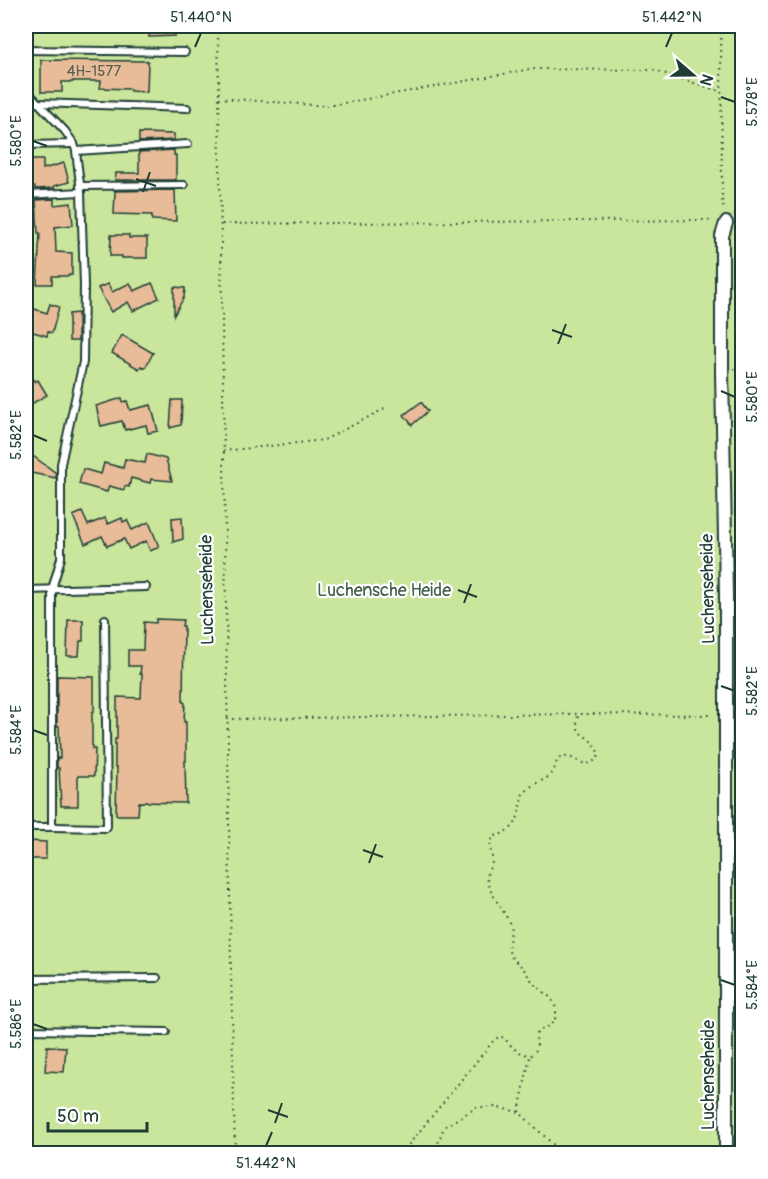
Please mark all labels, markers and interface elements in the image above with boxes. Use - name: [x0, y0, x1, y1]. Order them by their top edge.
- text: 51.440°N: [170, 8, 232, 27]
- text: 51.442°N: [642, 8, 702, 27]
- north arrow: [663, 45, 723, 105]
- house number: 4H-1577: [67, 62, 121, 81]
- text: N: [695, 71, 717, 88]
- text: 5.578°E: [743, 77, 762, 127]
- text: 5.580°E: [7, 115, 26, 167]
- text: 5.580°E: [743, 371, 762, 423]
- text: 5.582°E: [7, 410, 26, 460]
- street label: Luchenseheide: [696, 533, 720, 644]
- street label: Luchenseheide: [195, 534, 219, 645]
- park label: Luchensche Heide: [317, 579, 451, 602]
- text: 5.582°E: [743, 666, 762, 716]
- text: 5.584°E: [7, 705, 26, 755]
- text: 5.584°E: [743, 960, 762, 1010]
- text: 5.586°E: [7, 999, 26, 1049]
- street label: Luchenseheide: [697, 1020, 720, 1130]
- scale bar: [48, 1095, 147, 1133]
- text: 50 m: [57, 1105, 99, 1128]
- text: 51.442°N: [236, 1154, 296, 1173]

